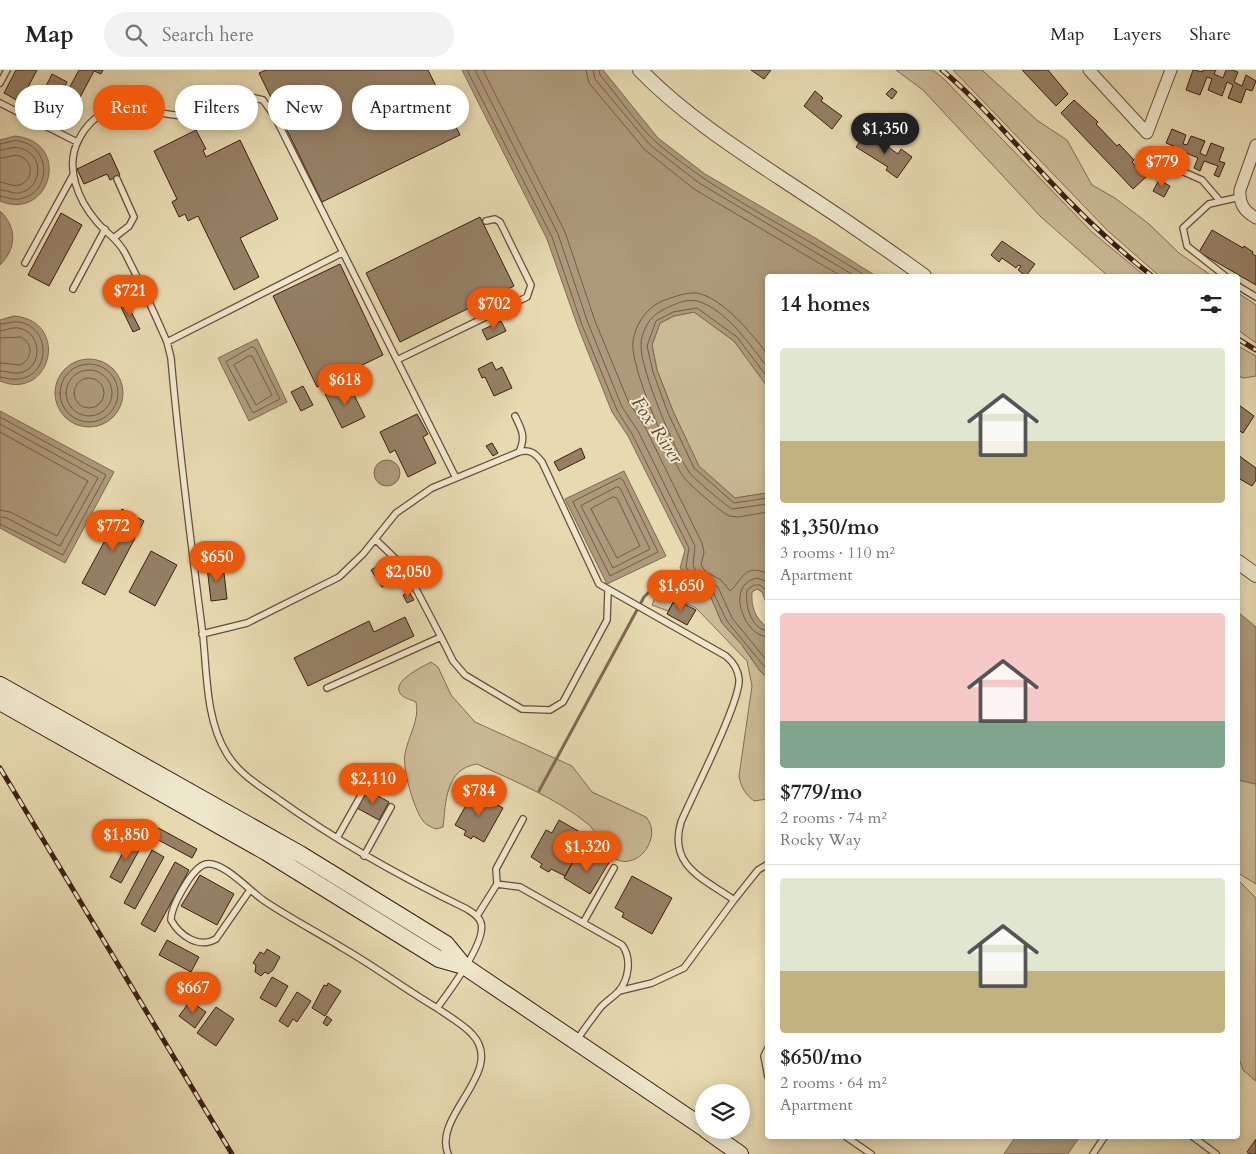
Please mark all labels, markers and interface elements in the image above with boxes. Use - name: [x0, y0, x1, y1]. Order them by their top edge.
- search box: [104, 12, 454, 57]
- text: Map: [25, 18, 74, 51]
- icon: search: [122, 21, 150, 49]
- text: Search here: [162, 22, 254, 48]
- text: Map: [1050, 22, 1085, 47]
- text: Layers: [1113, 22, 1162, 47]
- text: Share: [1190, 22, 1231, 47]
- chip: Buy: [15, 85, 83, 130]
- chip: Rent: [93, 85, 165, 130]
- chip: Filters: [175, 85, 258, 130]
- chip: New: [268, 85, 342, 130]
- chip: Apartment: [352, 85, 469, 130]
- pin: $1,350: [844, 112, 926, 155]
- text: $1,350: [862, 118, 908, 140]
- pin: $779: [1132, 146, 1192, 188]
- text: $779: [1146, 151, 1178, 173]
- pin: $721: [100, 274, 160, 317]
- text: $721: [114, 280, 146, 302]
- pin: $702: [464, 288, 524, 330]
- text: 14 homes: [780, 290, 870, 319]
- icon: filters: [1197, 290, 1225, 318]
- text: $702: [478, 293, 510, 315]
- pin: $618: [315, 364, 375, 406]
- text: $618: [329, 369, 361, 391]
- icon: home: [958, 380, 1048, 470]
- water label: Fox River: [625, 391, 689, 469]
- pin: $772: [83, 510, 143, 552]
- text: $1,350/mo: [780, 513, 879, 542]
- text: $772: [97, 515, 129, 537]
- pin: $650: [187, 540, 247, 583]
- text: 3 rooms · 110 m²: [780, 542, 895, 564]
- text: $650: [201, 546, 233, 568]
- pin: $2,050: [367, 556, 449, 598]
- text: $2,050: [385, 561, 431, 583]
- text: Apartment: [780, 564, 853, 586]
- pin: $1,650: [640, 570, 722, 612]
- text: $1,650: [658, 575, 704, 597]
- icon: home: [958, 646, 1048, 736]
- pin: $2,110: [332, 762, 414, 805]
- text: $2,110: [350, 768, 396, 790]
- pin: $784: [449, 774, 509, 817]
- text: $779/mo: [780, 778, 862, 807]
- text: $784: [463, 780, 495, 802]
- text: 2 rooms · 74 m²: [780, 807, 887, 829]
- pin: $1,850: [85, 818, 167, 861]
- text: $1,850: [103, 824, 149, 846]
- text: Rocky Way: [780, 829, 861, 851]
- pin: $1,320: [546, 830, 628, 873]
- text: $1,320: [564, 836, 610, 858]
- icon: home: [958, 911, 1048, 1001]
- pin: $667: [163, 972, 223, 1014]
- text: $667: [177, 977, 209, 999]
- text: $650/mo: [780, 1043, 862, 1072]
- text: 2 rooms · 64 m²: [780, 1072, 887, 1094]
- map controls: [695, 1084, 750, 1139]
- button: layers: [695, 1084, 750, 1139]
- text: Apartment: [780, 1094, 853, 1116]

